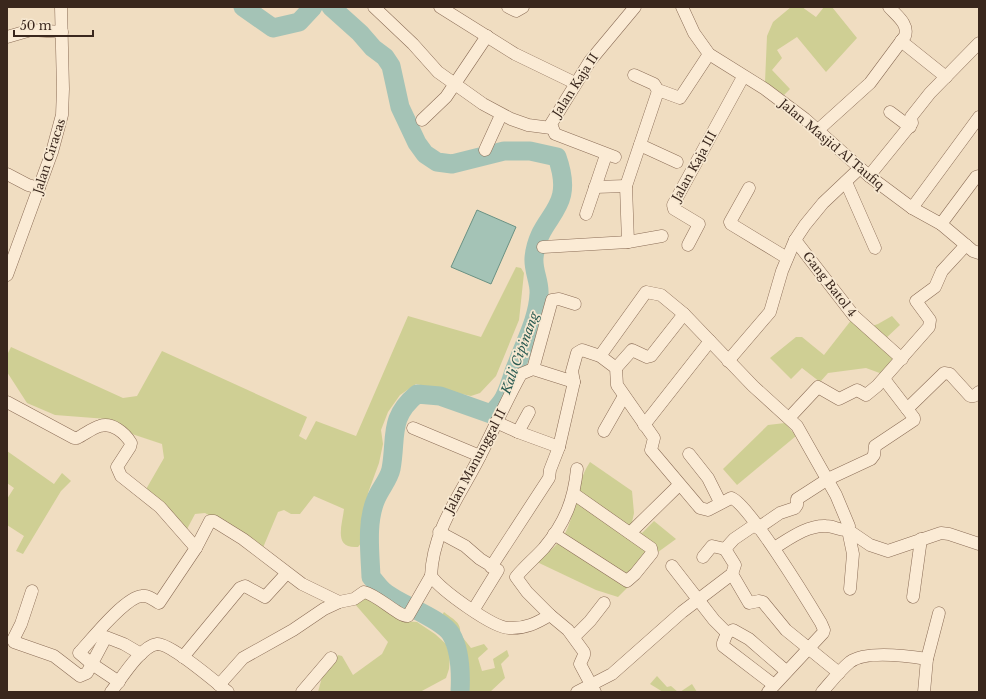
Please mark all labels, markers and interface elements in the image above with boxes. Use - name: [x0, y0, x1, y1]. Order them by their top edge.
- scale bar: [14, 12, 93, 38]
- text: 50 m: [20, 18, 52, 33]
- street label: Jalan Kaja II: [548, 50, 601, 121]
- street label: Jalan Masjid Al Taufiq: [775, 94, 888, 192]
- street label: Jalan Ciracas: [29, 117, 68, 197]
- street label: Jalan Kaja III: [668, 128, 719, 205]
- street label: Gang Batol 4: [800, 248, 860, 320]
- water label: Kali Cipinang: [497, 309, 543, 397]
- street label: Jalan Manunggal II: [440, 406, 509, 517]

